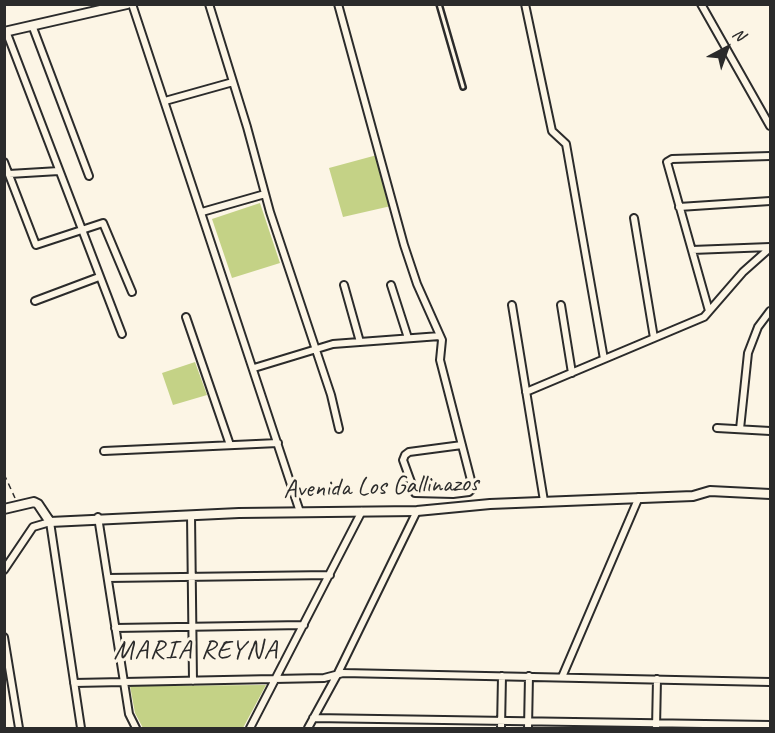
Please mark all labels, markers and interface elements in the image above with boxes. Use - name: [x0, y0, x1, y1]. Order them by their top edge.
- north arrow: [697, 18, 757, 78]
- text: N: [729, 24, 749, 45]
- street label: Avenida Los Gallinazos: [283, 468, 479, 506]
- district label: MARIA REYNA: [114, 635, 278, 667]

